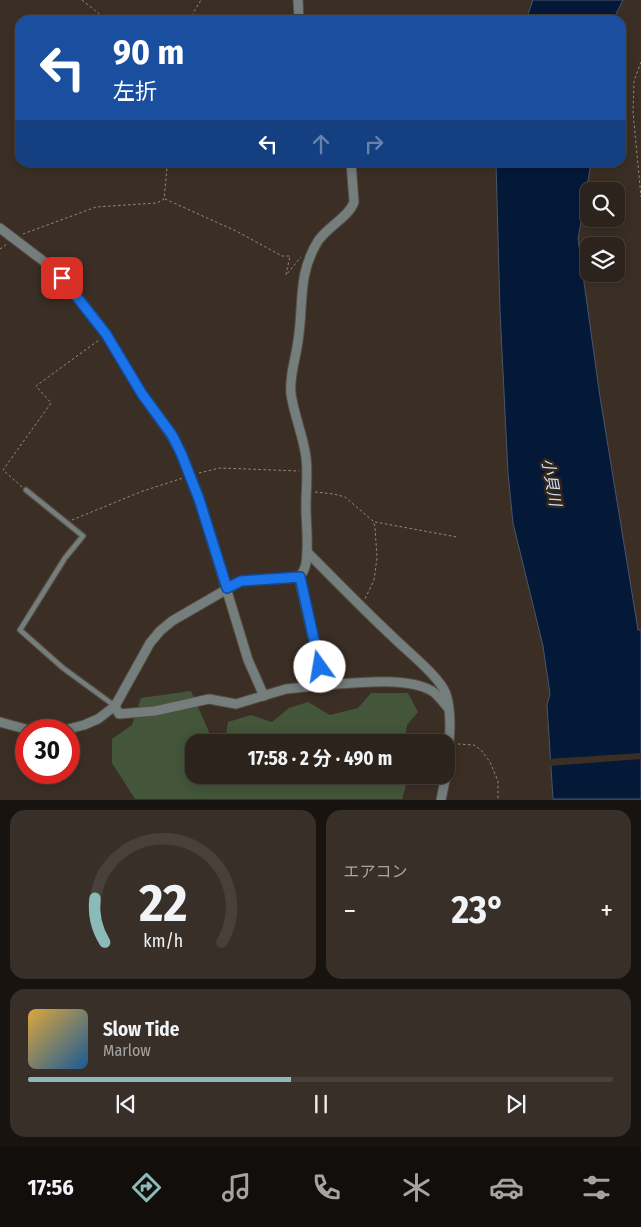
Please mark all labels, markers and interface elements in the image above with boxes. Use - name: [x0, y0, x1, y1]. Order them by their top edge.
- text: 90 m: [113, 31, 184, 73]
- icon: left: [30, 35, 95, 100]
- text: 左折: [113, 78, 157, 105]
- icon: left: [254, 130, 282, 158]
- icon: ahead: [307, 130, 335, 158]
- icon: right: [360, 130, 388, 158]
- map controls: [580, 182, 625, 282]
- button: search: [580, 182, 625, 227]
- button: layers: [580, 237, 625, 282]
- pin: [41, 257, 83, 299]
- icon: arrive: [48, 264, 76, 292]
- water label: 小貝川: [538, 457, 565, 509]
- position arrow: [293, 640, 345, 692]
- speed limit sign: 30: [15, 719, 80, 784]
- text: 17:58 · 2 分 · 490 m: [248, 747, 392, 770]
- text: エアコン: [344, 862, 408, 881]
- text: 22: [138, 872, 187, 935]
- text: 23°: [452, 887, 505, 933]
- text: −: [344, 894, 356, 927]
- text: +: [600, 894, 613, 927]
- text: km/h: [143, 930, 183, 952]
- text: Slow Tide: [103, 1018, 179, 1041]
- text: Marlow: [103, 1041, 151, 1060]
- icon: previous: [112, 1090, 140, 1118]
- icon: pause: [307, 1090, 335, 1118]
- icon: next: [502, 1090, 530, 1118]
- icon: directions: [129, 1170, 164, 1205]
- icon: music: [219, 1170, 254, 1205]
- icon: phone: [309, 1170, 344, 1205]
- icon: climate: [399, 1170, 434, 1205]
- icon: car: [489, 1170, 524, 1205]
- icon: filters: [579, 1170, 614, 1205]
- text: 17:56: [27, 1174, 74, 1201]

